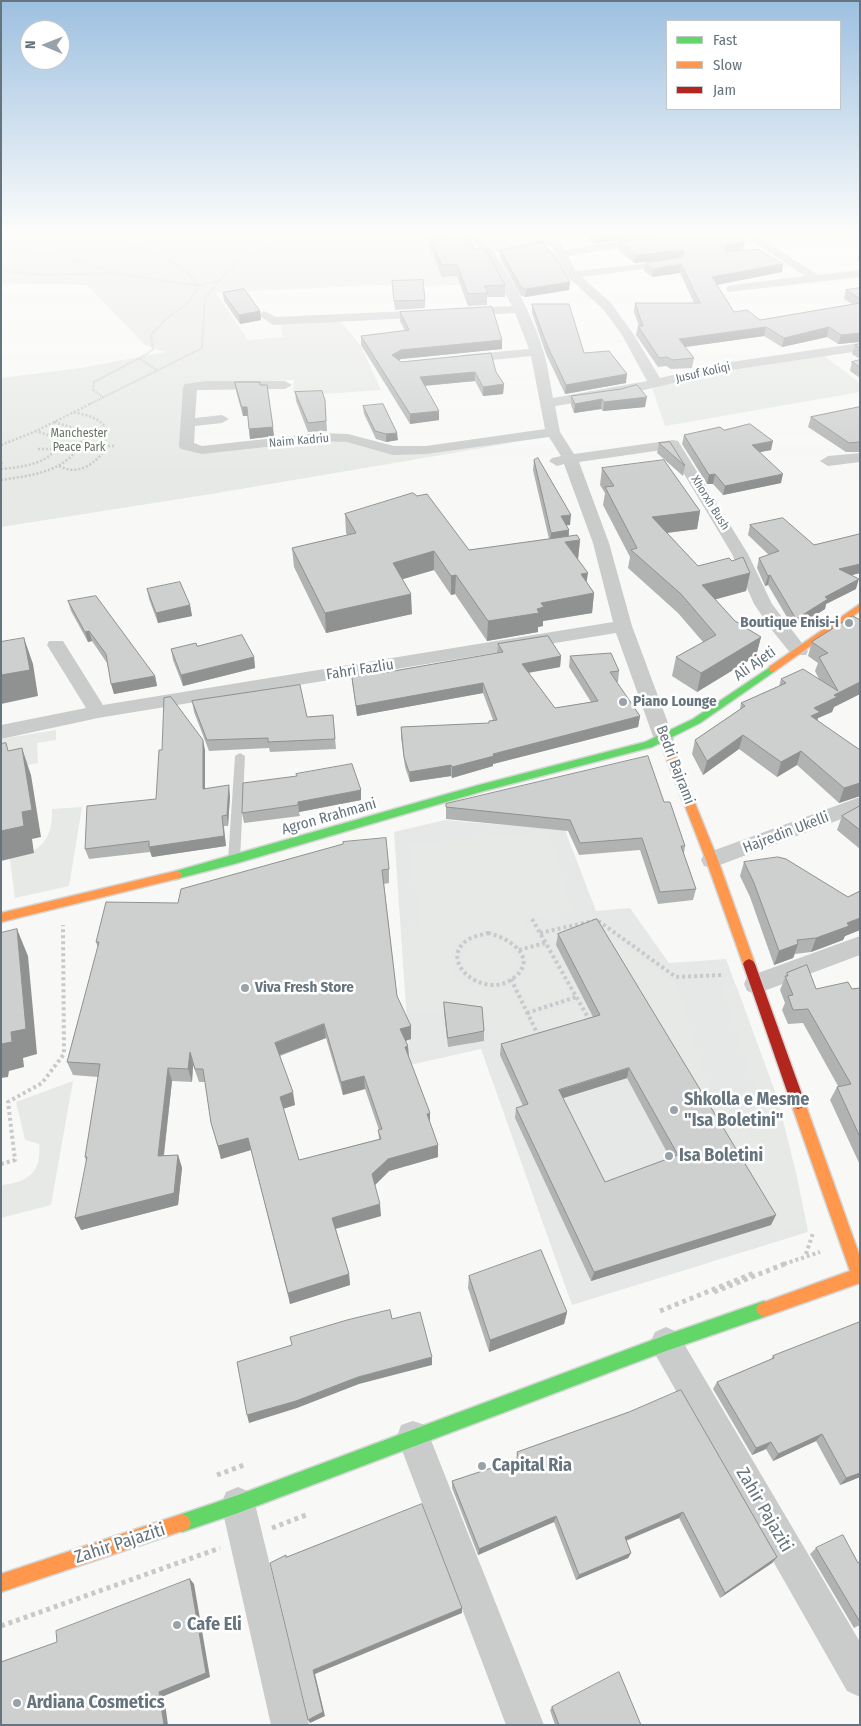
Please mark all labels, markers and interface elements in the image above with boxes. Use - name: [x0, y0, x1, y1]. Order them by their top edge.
- north arrow: [20, 20, 70, 70]
- legend: [666, 20, 841, 110]
- text: Fast: [713, 31, 737, 49]
- text: N: [22, 40, 39, 49]
- text: Slow: [713, 56, 742, 74]
- text: Jam: [713, 81, 736, 99]
- street label: Jusuf Koliqi: [674, 360, 732, 386]
- park label: Manchester Peace Park: [50, 427, 108, 455]
- street label: Naim Kadriu: [268, 431, 330, 451]
- street label: Xhorxh Bush: [688, 473, 732, 533]
- place label: Boutique Enisi-i: [740, 614, 839, 632]
- marker: Boutique Enisi-i: [843, 617, 855, 629]
- street label: Ali Ajeti: [731, 643, 779, 685]
- street label: Fahri Fazliu: [325, 656, 395, 684]
- place label: Piano Lounge: [633, 693, 717, 711]
- marker: Piano Lounge: [617, 696, 629, 708]
- street label: Bedri Bajrami: [652, 723, 698, 807]
- street label: Agron Rrahmani: [279, 795, 379, 839]
- street label: Hajredin Ukelli: [741, 808, 831, 858]
- place label: Viva Fresh Store: [255, 979, 354, 997]
- marker: Viva Fresh Store: [239, 982, 251, 994]
- place label: Shkolla e Mesme "Isa Boletini": [684, 1089, 809, 1132]
- marker: Shkolla e Mesme "Isa Boletini": [668, 1104, 680, 1116]
- place label: Isa Boletini: [679, 1145, 763, 1167]
- marker: Isa Boletini: [663, 1150, 675, 1162]
- place label: Capital Ria: [492, 1455, 572, 1477]
- marker: Capital Ria: [476, 1460, 488, 1472]
- street label: Zahir Pajaziti: [731, 1464, 797, 1556]
- street label: Zahir Pajaziti: [72, 1519, 168, 1569]
- place label: Cafe Eli: [187, 1614, 242, 1636]
- marker: Cafe Eli: [171, 1619, 183, 1631]
- place label: Ardiana Cosmetics: [27, 1692, 165, 1714]
- marker: Ardiana Cosmetics: [11, 1697, 23, 1709]

